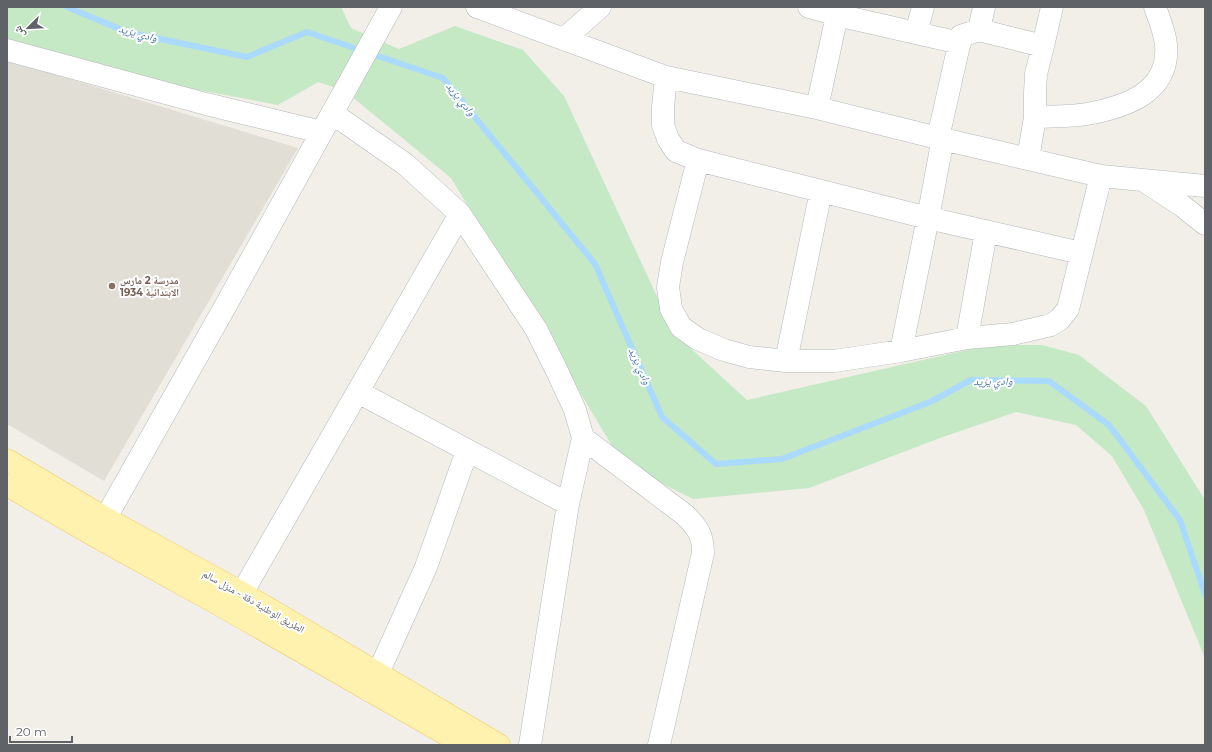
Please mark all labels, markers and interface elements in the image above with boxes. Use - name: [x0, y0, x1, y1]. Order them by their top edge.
- north arrow: [8, 8, 48, 48]
- water label: وادي يزيد: [117, 21, 159, 47]
- text: ش: [10, 23, 29, 40]
- water label: وادي يزيد: [442, 79, 479, 120]
- place label: مدرسة 2 مارس 1934 الابتدائية: [120, 274, 179, 299]
- marker: مدرسة 2 مارس 1934 الابتدائية: [107, 281, 117, 291]
- water label: وادي يزيد: [624, 345, 654, 387]
- water label: وادي يزيد: [973, 374, 1013, 390]
- street label: الطريق الوطنية دقة - منزل سالم: [200, 567, 307, 637]
- scale bar: [10, 718, 72, 744]
- text: 20 m: [16, 724, 47, 739]

